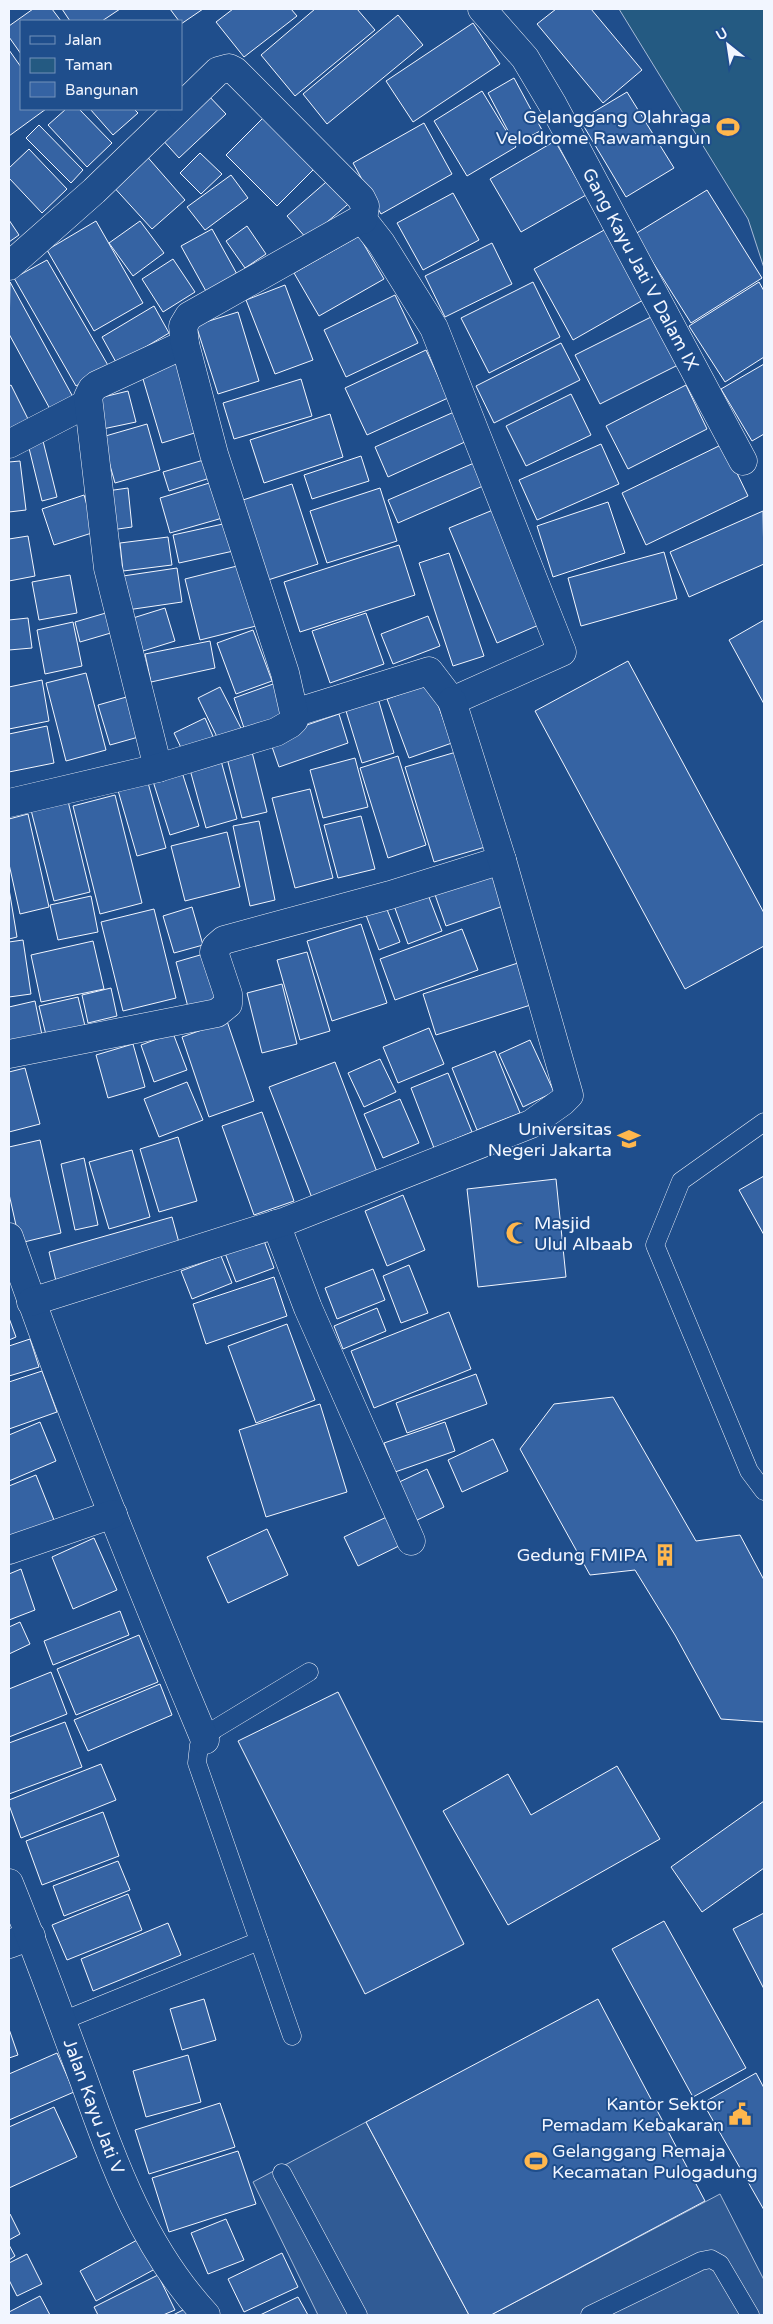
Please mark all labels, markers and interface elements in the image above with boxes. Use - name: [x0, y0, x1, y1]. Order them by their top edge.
- legend: [20, 20, 182, 110]
- north arrow: [703, 20, 753, 70]
- text: U: [713, 24, 731, 44]
- text: Jalan: [65, 31, 102, 49]
- text: Taman: [65, 56, 113, 74]
- text: Bangunan: [65, 81, 138, 99]
- place label: Gelanggang Olahraga Velodrome Rawamangun: [496, 106, 711, 149]
- sports icon: Gelanggang Olahraga Velodrome Rawamangun: [715, 114, 741, 140]
- street label: Gang Kayu Jati V Dalam IX: [578, 164, 704, 374]
- place label: Universitas Negeri Jakarta: [488, 1118, 612, 1161]
- school or university icon: Universitas Negeri Jakarta: [616, 1126, 642, 1152]
- place label: Masjid Ulul Albaab: [534, 1212, 633, 1255]
- mosque icon: Masjid Ulul Albaab: [504, 1220, 530, 1246]
- building icon: Gedung FMIPA: [652, 1542, 678, 1568]
- place label: Gedung FMIPA: [517, 1544, 648, 1566]
- street label: Jalan Kayu Jati V: [58, 2036, 129, 2178]
- place label: Kantor Sektor Pemadam Kebakaran: [541, 2093, 724, 2136]
- public building icon: Kantor Sektor Pemadam Kebakaran: [727, 2101, 753, 2127]
- place label: Gelanggang Remaja Kecamatan Pulogadung: [552, 2140, 758, 2183]
- sports icon: Gelanggang Remaja Kecamatan Pulogadung: [523, 2148, 549, 2174]

